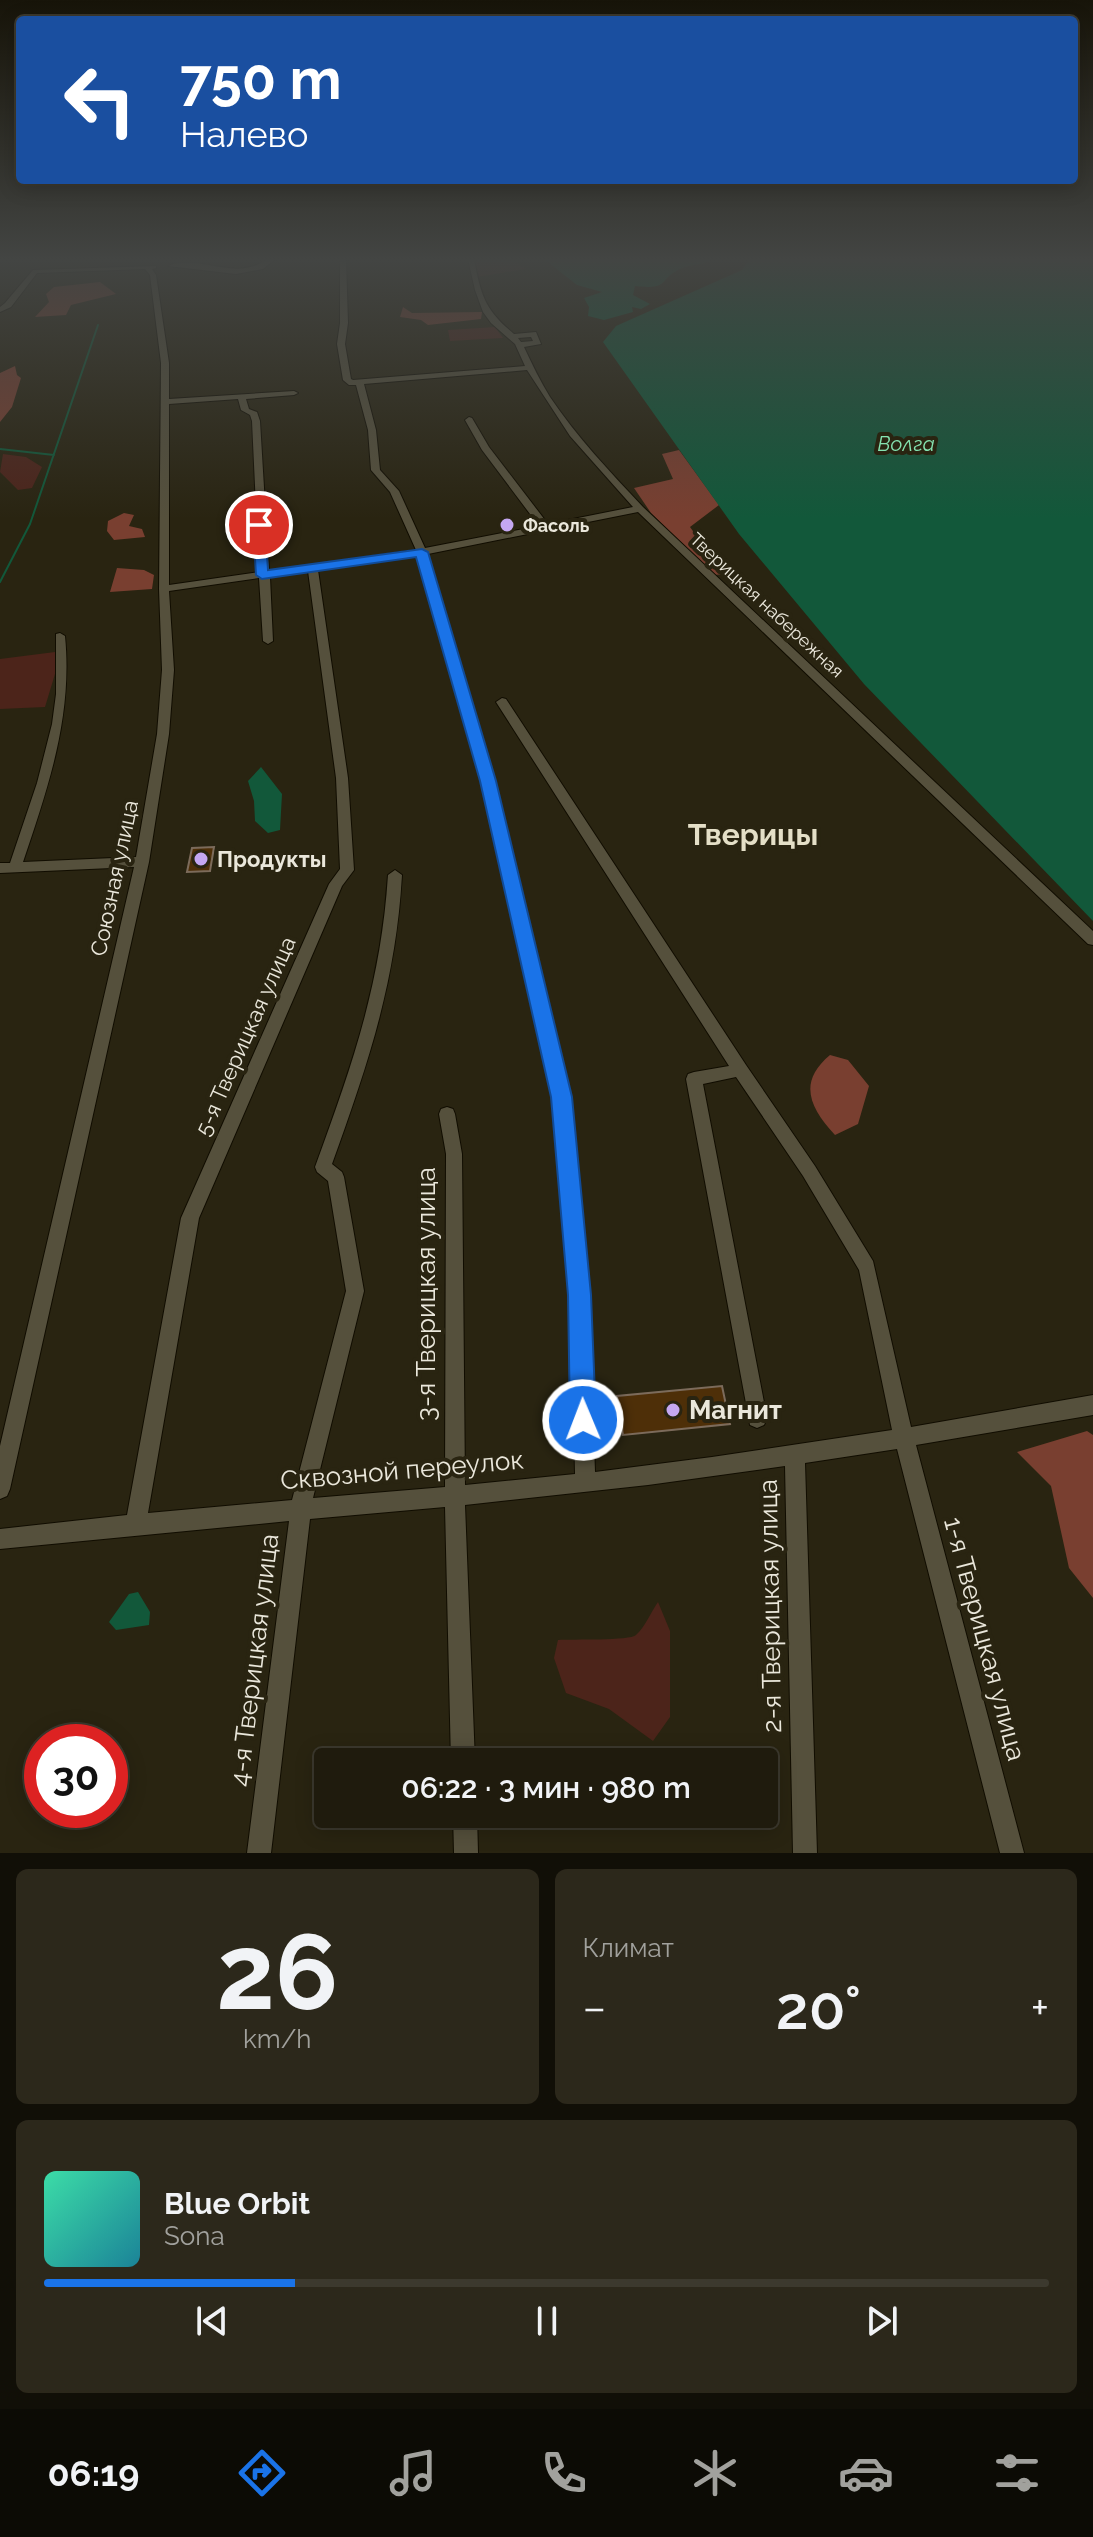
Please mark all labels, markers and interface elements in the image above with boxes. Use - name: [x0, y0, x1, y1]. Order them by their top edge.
- text: 750 m: [180, 46, 342, 112]
- icon: left: [48, 48, 152, 152]
- text: Налево: [180, 113, 308, 155]
- water label: Волга: [877, 432, 935, 456]
- pin: [225, 491, 293, 559]
- icon: arrive: [237, 503, 281, 547]
- place label: Фасоль: [523, 515, 590, 536]
- marker: Фасоль: [498, 516, 516, 534]
- street label: Тверицкая набережная: [686, 528, 848, 682]
- street label: Союзная улица: [85, 798, 143, 958]
- district label: Тверицы: [688, 817, 818, 852]
- place label: Продукты: [217, 846, 326, 872]
- marker: Продукты: [192, 850, 210, 868]
- street label: 5-я Тверицкая улица: [189, 932, 301, 1140]
- street label: 3-я Тверицкая улица: [411, 1167, 441, 1421]
- position arrow: [541, 1378, 625, 1462]
- place label: Магнит: [689, 1395, 782, 1425]
- marker: Магнит: [664, 1401, 682, 1419]
- street label: Сквозной переулок: [279, 1444, 525, 1496]
- street label: 2-я Тверицкая улица: [753, 1479, 787, 1733]
- street label: 1-я Тверицкая улица: [938, 1514, 1032, 1764]
- street label: 4-я Тверицкая улица: [224, 1532, 284, 1788]
- speed limit sign: 30: [24, 1724, 128, 1828]
- text: 06:22 · 3 мин · 980 m: [401, 1770, 691, 1805]
- text: 26: [216, 1911, 338, 2033]
- text: Климат: [583, 1933, 674, 1963]
- text: 20°: [776, 1973, 861, 2043]
- text: −: [583, 1982, 606, 2033]
- text: +: [1031, 1982, 1049, 2033]
- text: km/h: [243, 2024, 312, 2054]
- text: Blue Orbit: [164, 2186, 310, 2221]
- text: Sona: [164, 2221, 225, 2251]
- icon: previous: [190, 2299, 234, 2343]
- icon: pause: [525, 2299, 569, 2343]
- icon: next: [860, 2299, 904, 2343]
- icon: directions: [234, 2445, 290, 2501]
- icon: music: [385, 2445, 441, 2501]
- icon: phone: [536, 2445, 592, 2501]
- icon: climate: [687, 2445, 743, 2501]
- icon: car: [838, 2445, 894, 2501]
- icon: filters: [989, 2445, 1045, 2501]
- text: 06:19: [48, 2452, 139, 2494]

